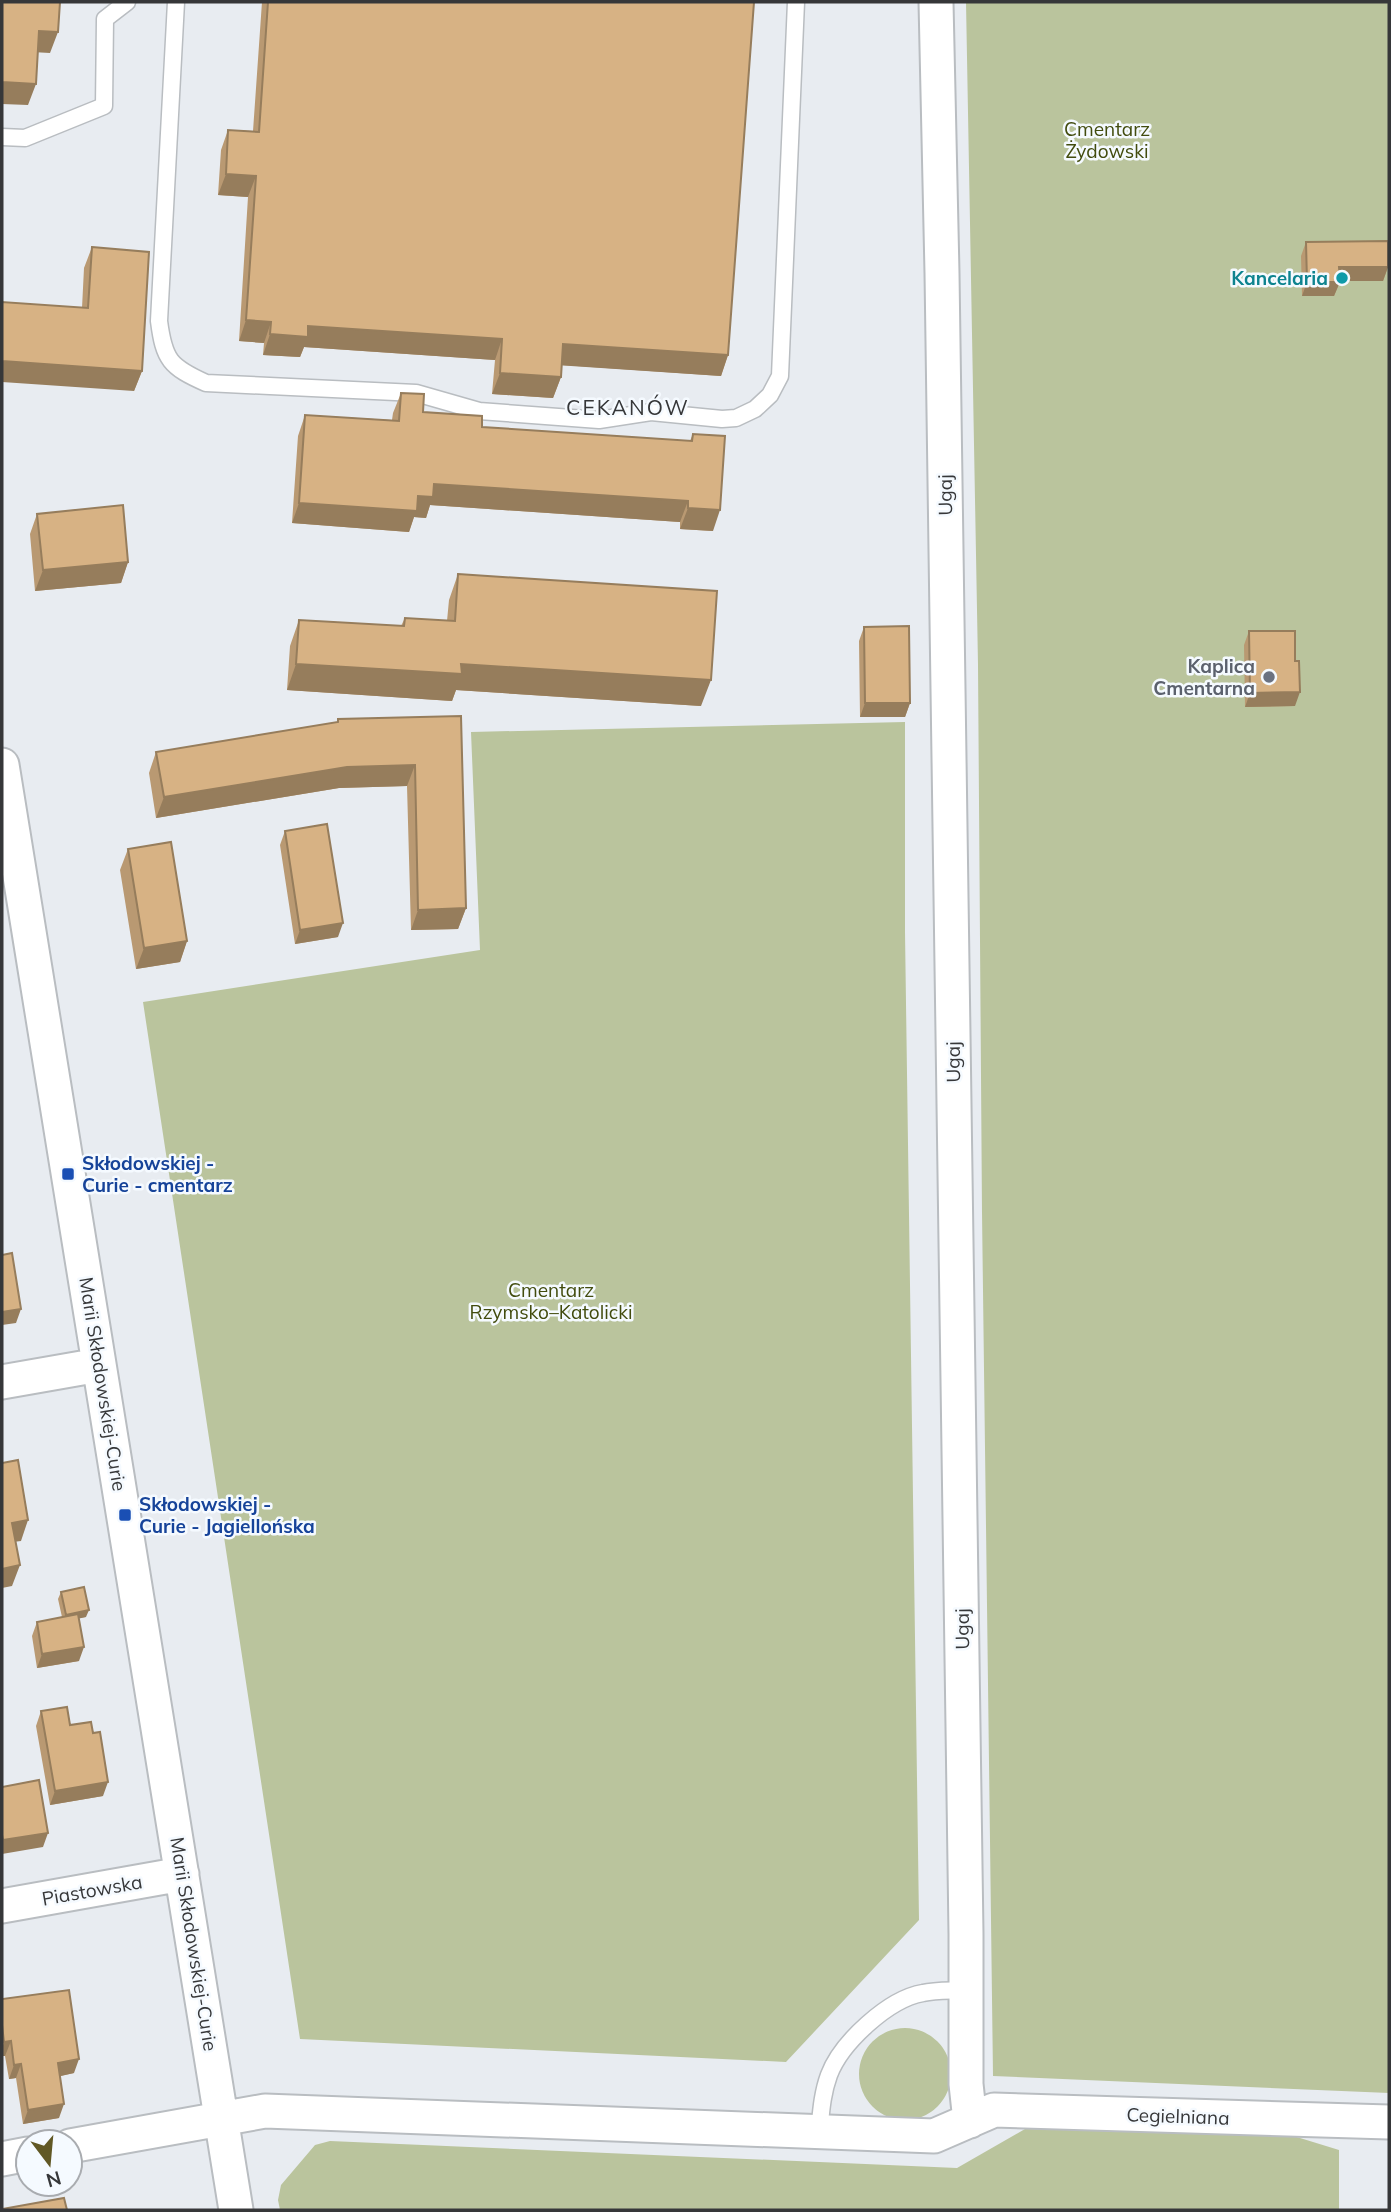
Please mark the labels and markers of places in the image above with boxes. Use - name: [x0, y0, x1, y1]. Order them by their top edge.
- place label: Kancelaria: [1231, 266, 1328, 290]
- marker: Kancelaria: [1334, 270, 1350, 286]
- place label: Kaplica Cmentarna: [1153, 654, 1255, 700]
- marker: Kaplica Cmentarna: [1261, 669, 1277, 685]
- place label: Skłodowskiej - Curie - cmentarz: [82, 1151, 233, 1197]
- marker: Skłodowskiej - Curie - cmentarz: [60, 1166, 76, 1182]
- place label: Skłodowskiej - Curie - Jagiellońska: [139, 1492, 315, 1538]
- marker: Skłodowskiej - Curie - Jagiellońska: [117, 1507, 133, 1523]

